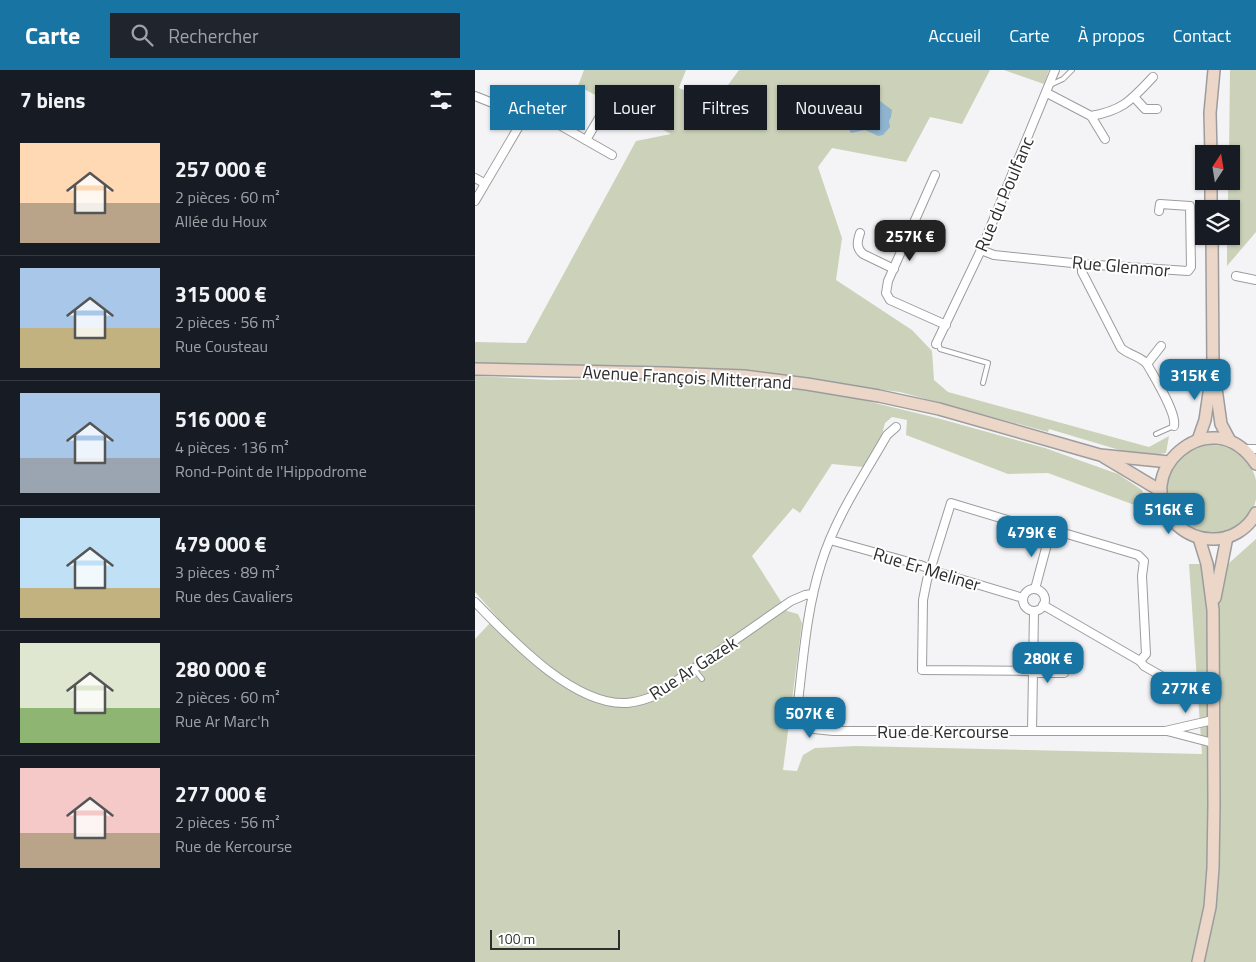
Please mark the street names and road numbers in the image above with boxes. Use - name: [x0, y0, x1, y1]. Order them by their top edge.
- street label: Rue du Poulfanc: [968, 132, 1041, 256]
- street label: Rue Glenmor: [1071, 248, 1171, 284]
- street label: Avenue François Mitterrand: [582, 358, 792, 396]
- street label: Rue Er Meliner: [870, 540, 984, 598]
- street label: Rue Ar Gazek: [643, 629, 743, 707]
- street label: Rue de Kercourse: [877, 718, 1009, 745]

